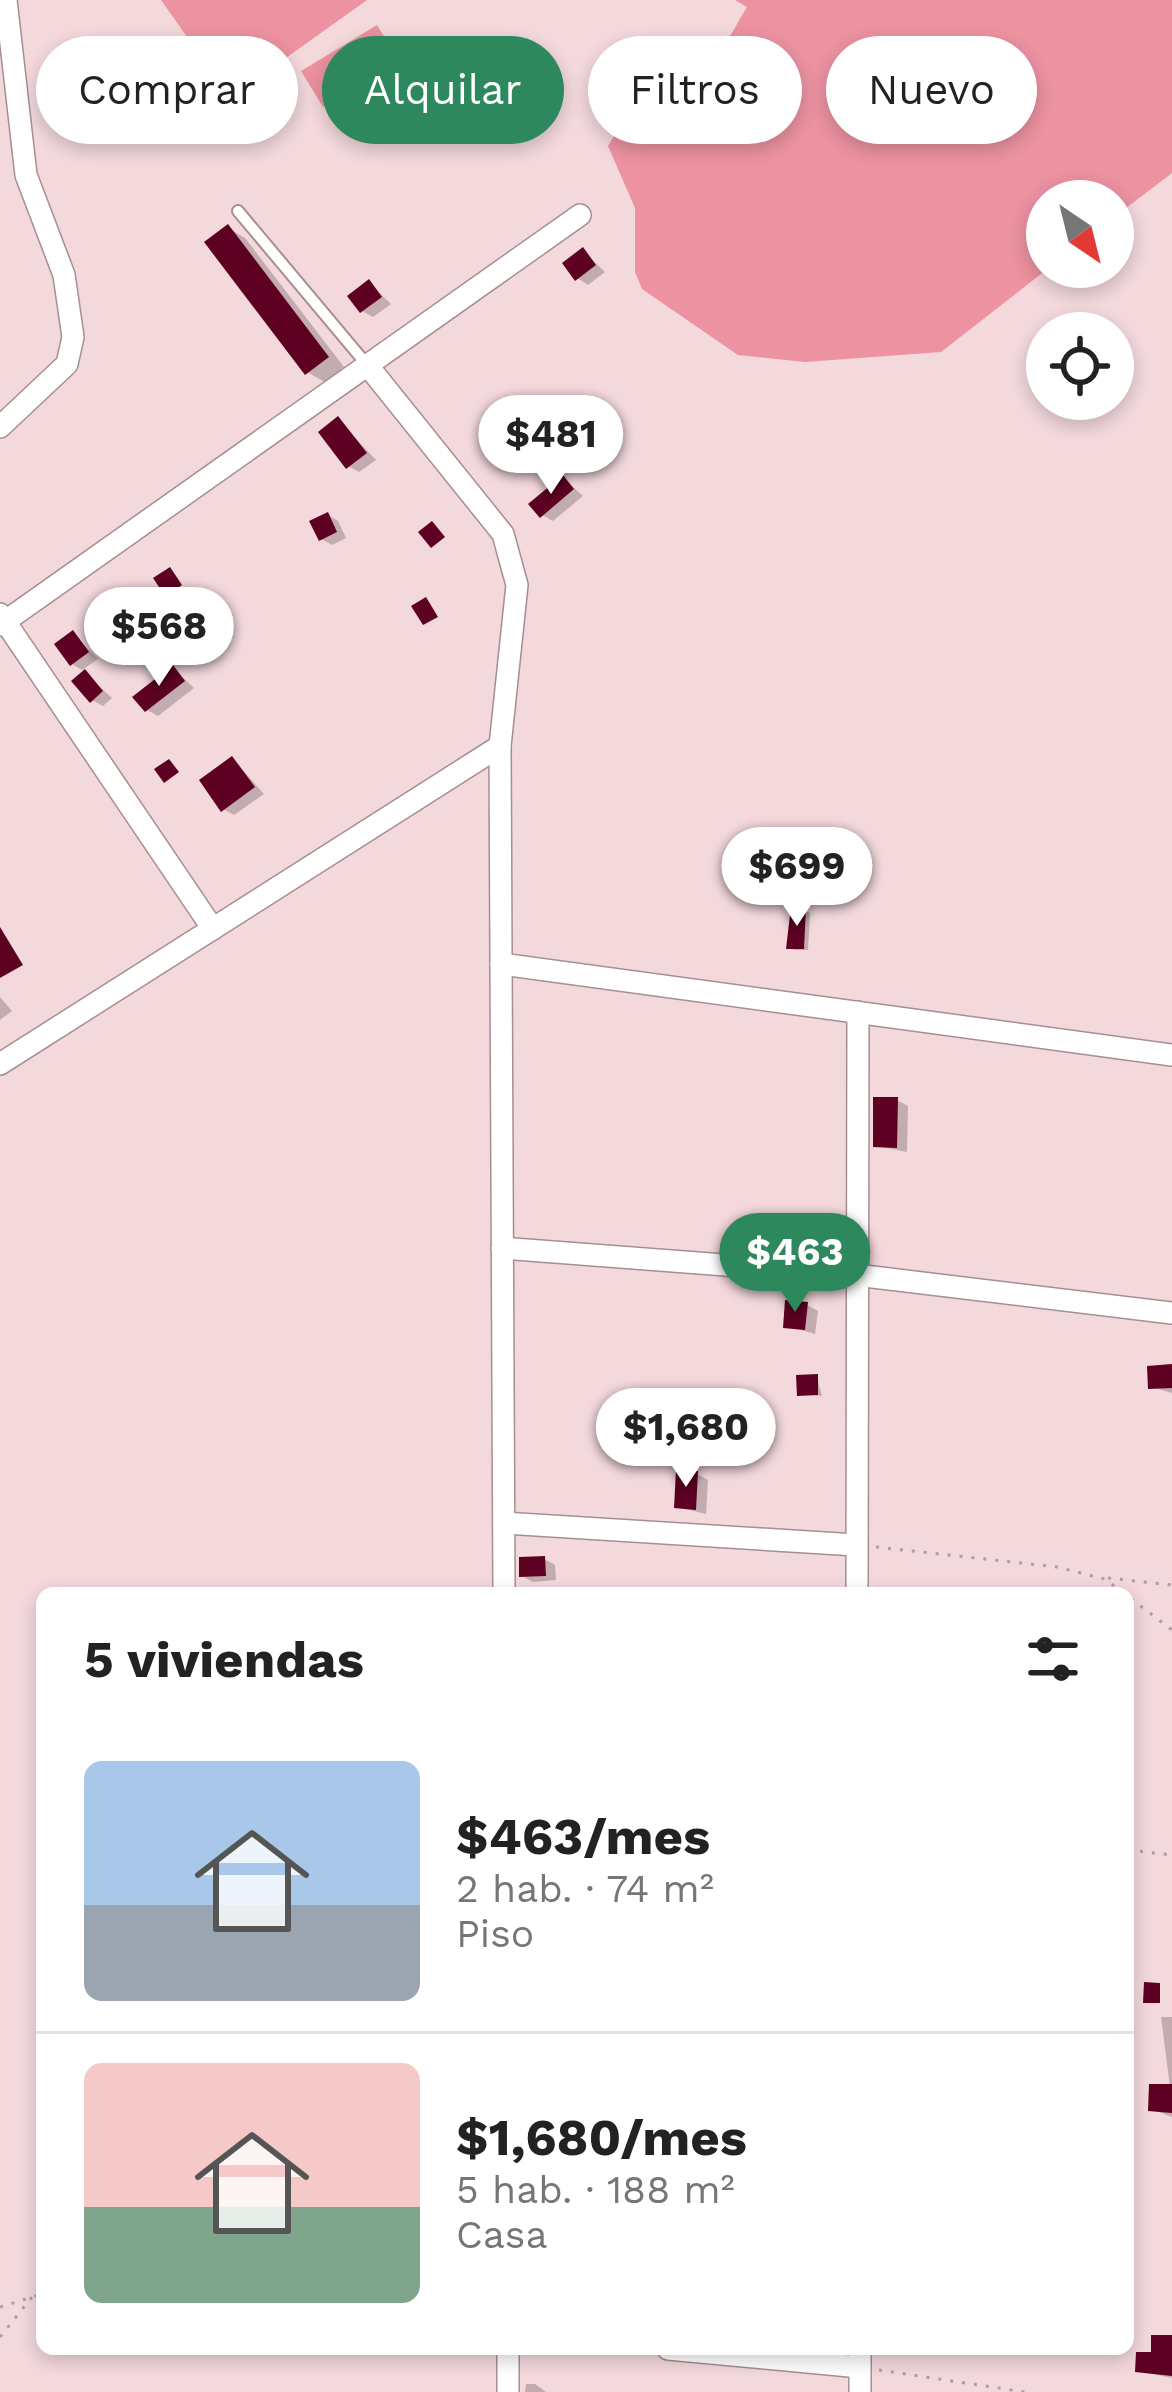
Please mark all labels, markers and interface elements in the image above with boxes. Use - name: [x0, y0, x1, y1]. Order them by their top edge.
- chip: Comprar: [36, 36, 298, 144]
- chip: Alquilar: [322, 36, 564, 144]
- chip: Filtros: [588, 36, 802, 144]
- chip: Nuevo: [826, 36, 1037, 144]
- north arrow: [1026, 180, 1134, 288]
- map controls: [1026, 180, 1134, 420]
- button: locate: [1026, 312, 1134, 420]
- pin: $481: [480, 395, 622, 497]
- text: $481: [505, 411, 597, 456]
- pin: $568: [88, 587, 230, 689]
- text: $568: [111, 603, 207, 648]
- pin: $699: [726, 827, 868, 929]
- text: $699: [748, 843, 846, 888]
- pin: $463: [724, 1213, 866, 1315]
- text: $463: [746, 1229, 844, 1274]
- pin: $1,680: [588, 1388, 784, 1490]
- text: $1,680: [623, 1404, 749, 1449]
- icon: filters: [1020, 1626, 1086, 1692]
- text: 5 viviendas: [84, 1630, 364, 1689]
- text: $463/mes: [456, 1807, 710, 1866]
- icon: home: [180, 1809, 324, 1953]
- text: 2 hab. · 74 m²: [456, 1866, 714, 1911]
- text: Piso: [456, 1911, 534, 1956]
- text: $1,680/mes: [456, 2108, 747, 2167]
- icon: home: [180, 2111, 324, 2255]
- text: 5 hab. · 188 m²: [456, 2167, 735, 2212]
- text: Casa: [456, 2212, 547, 2257]

